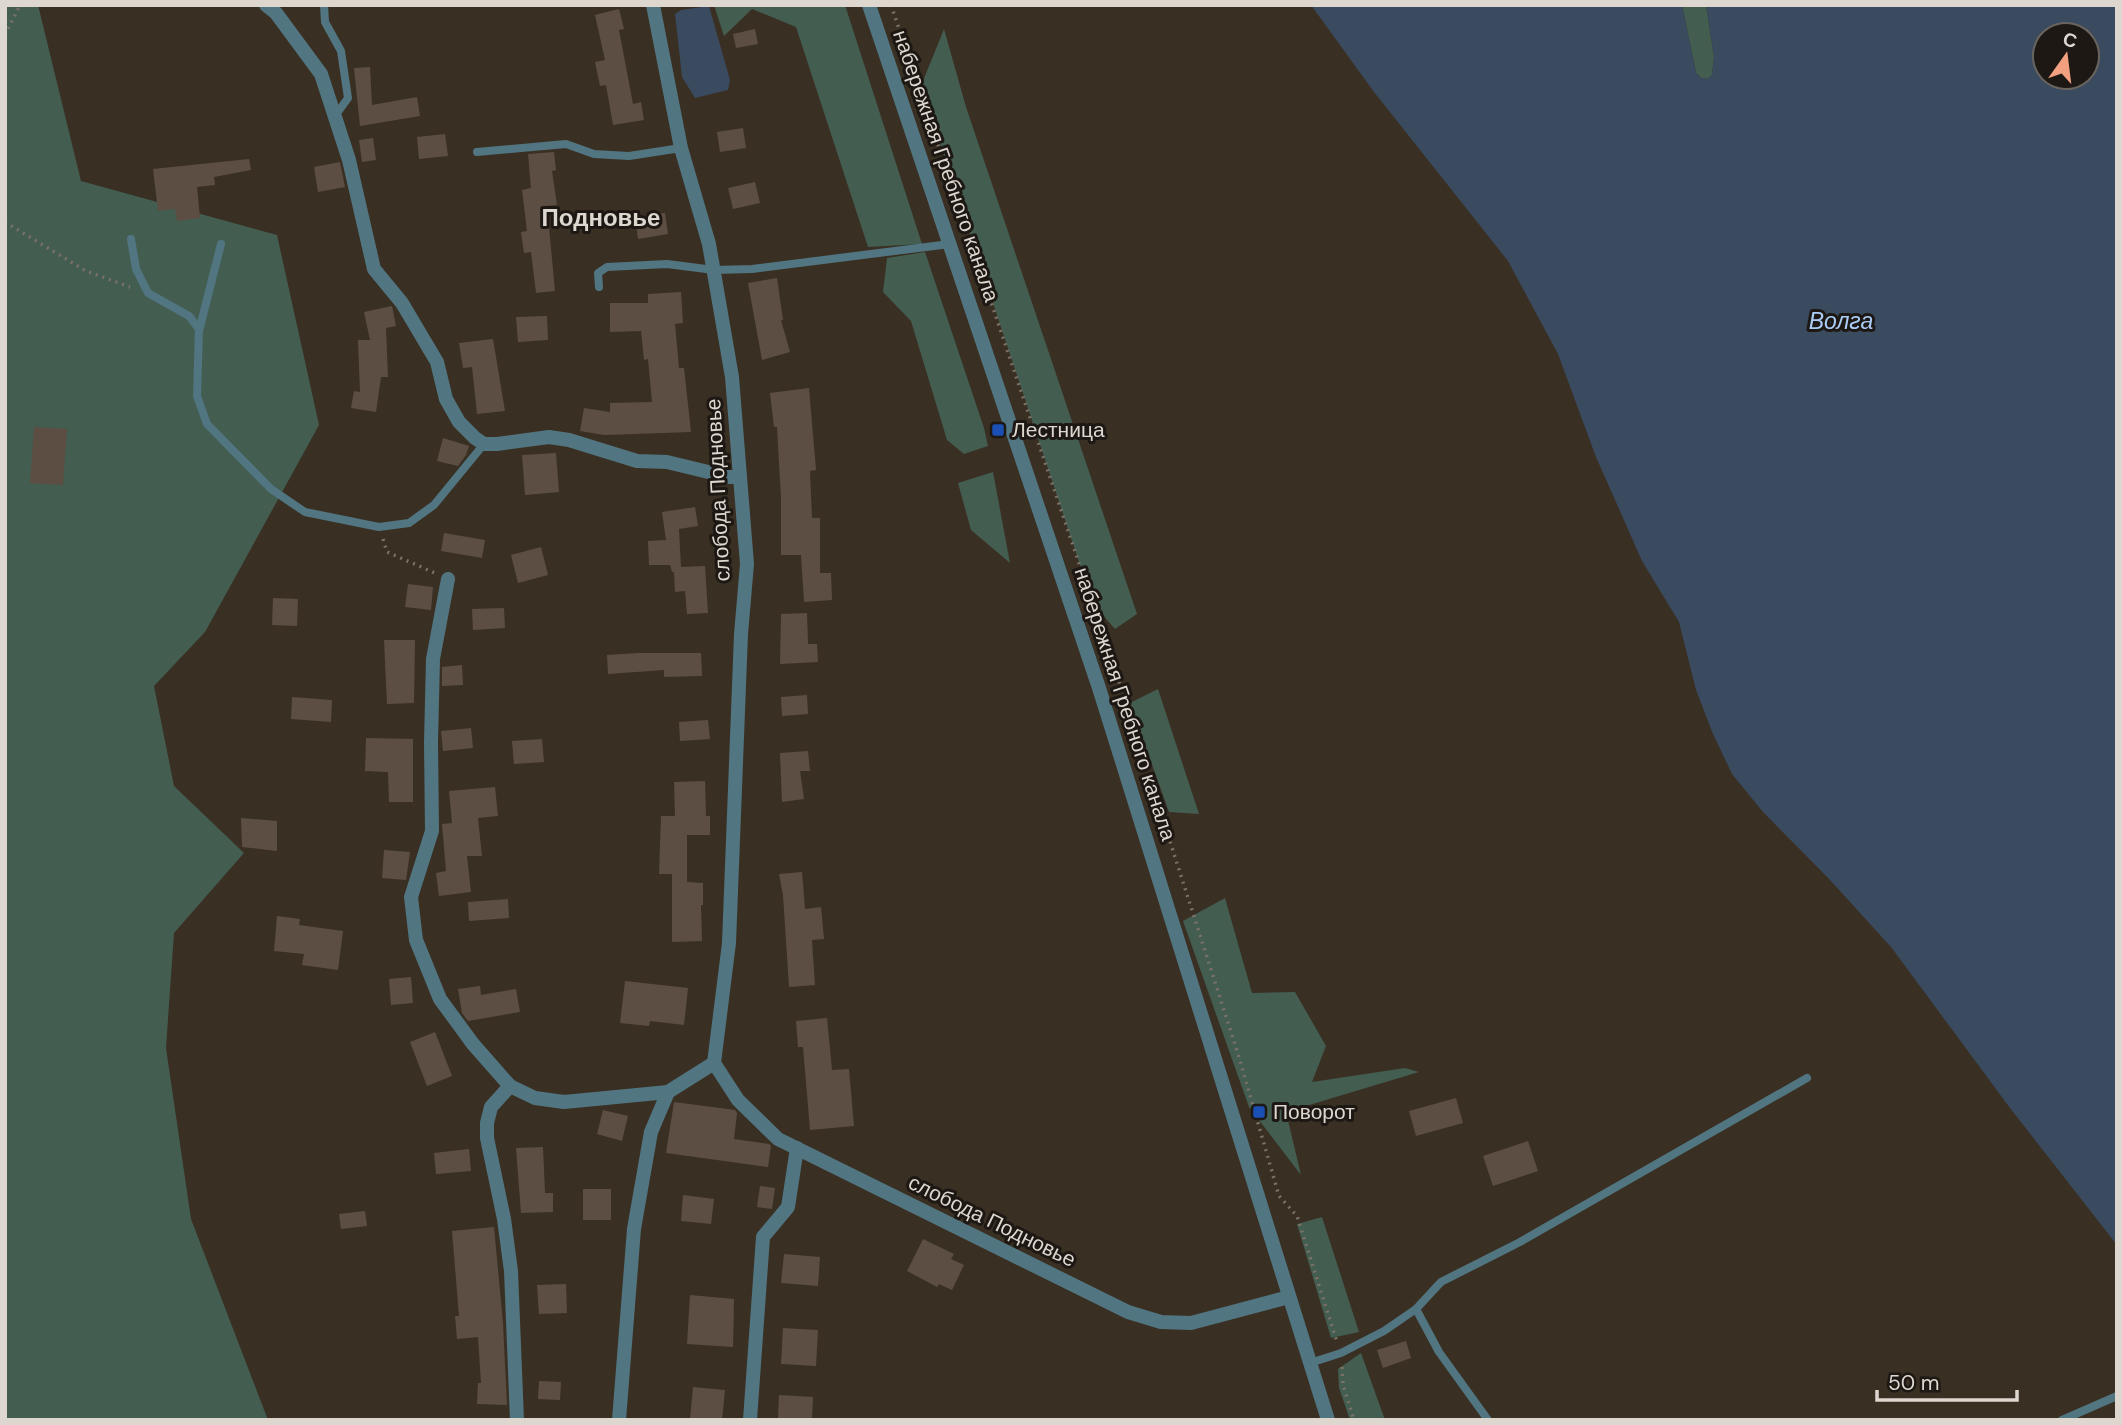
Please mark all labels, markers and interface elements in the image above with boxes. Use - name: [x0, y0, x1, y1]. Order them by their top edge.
- north arrow: [2031, 21, 2101, 91]
- street label: набережная Гребного канала: [886, 26, 1006, 306]
- text: С: [2060, 26, 2080, 54]
- district label: Подновье: [542, 202, 660, 233]
- water label: Волга: [1809, 306, 1873, 336]
- street label: слобода Подновье: [699, 398, 737, 582]
- place label: Лестница: [1012, 416, 1105, 444]
- marker: Лестница: [990, 422, 1006, 438]
- street label: набережная Гребного канала: [1068, 564, 1183, 845]
- place label: Поворот: [1273, 1098, 1355, 1126]
- marker: Поворот: [1251, 1104, 1267, 1120]
- street label: слобода Подновье: [904, 1168, 1080, 1274]
- scale bar: [1877, 1358, 2017, 1402]
- text: 50 m: [1888, 1369, 1939, 1397]

